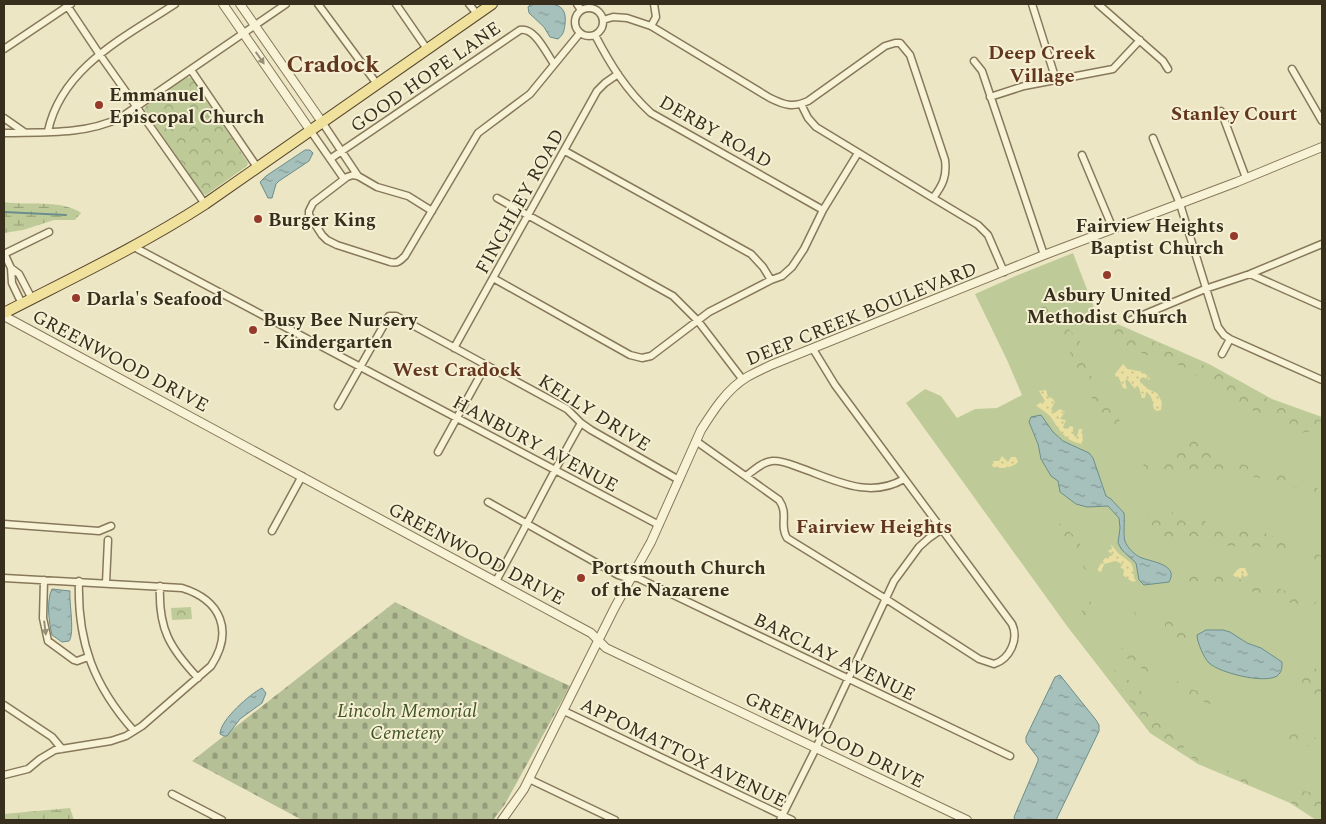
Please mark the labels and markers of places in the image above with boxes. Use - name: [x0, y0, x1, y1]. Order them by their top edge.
- place label: Emmanuel Episcopal Church: [109, 81, 265, 132]
- marker: Emmanuel Episcopal Church: [93, 99, 105, 111]
- place label: Burger King: [268, 206, 376, 235]
- place label: Fairview Heights Baptist Church: [1075, 212, 1224, 263]
- marker: Burger King: [252, 213, 264, 225]
- marker: Fairview Heights Baptist Church: [1228, 230, 1240, 242]
- marker: Asbury United Methodist Church: [1101, 269, 1113, 281]
- place label: Asbury United Methodist Church: [1026, 281, 1188, 332]
- place label: Darla's Seafood: [86, 285, 223, 314]
- marker: Darla's Seafood: [70, 292, 82, 304]
- place label: Busy Bee Nursery - Kindergarten: [263, 306, 418, 357]
- marker: Busy Bee Nursery - Kindergarten: [247, 324, 259, 336]
- place label: Portsmouth Church of the Nazarene: [591, 554, 766, 605]
- marker: Portsmouth Church of the Nazarene: [575, 572, 587, 584]

